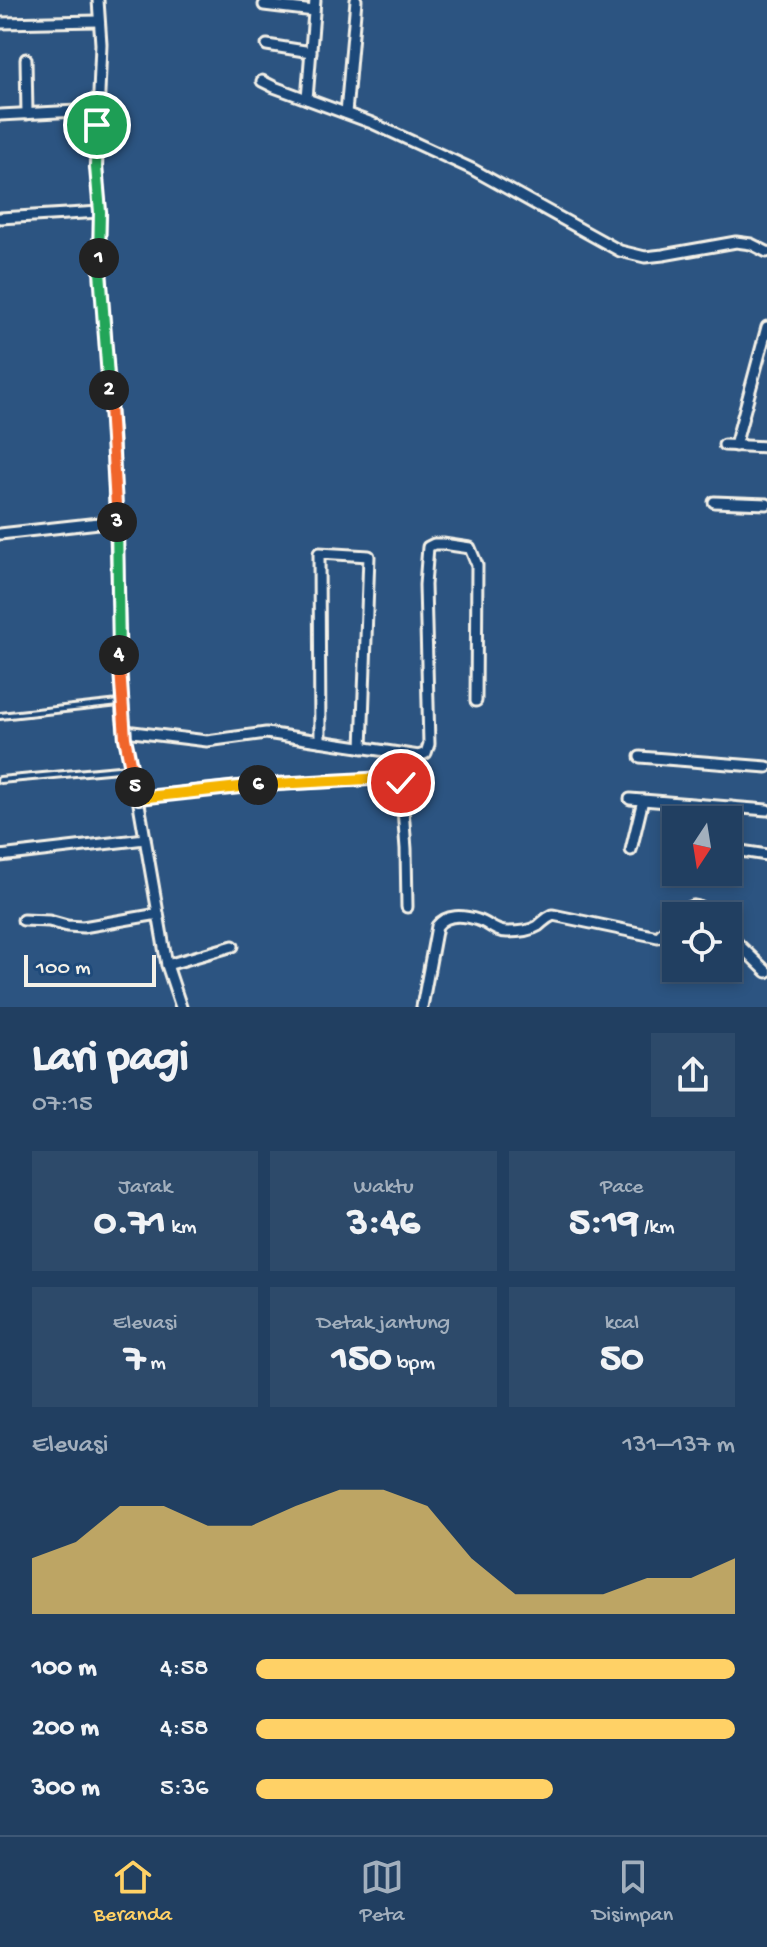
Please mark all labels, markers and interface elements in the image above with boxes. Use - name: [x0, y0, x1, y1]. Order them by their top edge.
- pin: [63, 91, 131, 159]
- icon: arrive: [75, 103, 119, 147]
- pin: 1: [79, 238, 119, 278]
- text: 1: [95, 245, 103, 271]
- pin: 2: [89, 370, 129, 410]
- text: 2: [104, 377, 114, 403]
- pin: 3: [97, 502, 137, 542]
- text: 3: [111, 509, 123, 535]
- pin: 4: [99, 635, 139, 675]
- text: 4: [114, 642, 124, 668]
- pin: [367, 749, 435, 817]
- icon: check: [379, 761, 423, 805]
- pin: 6: [238, 765, 278, 805]
- pin: 5: [115, 767, 155, 807]
- text: 6: [252, 772, 264, 798]
- text: 5: [129, 774, 141, 800]
- north arrow: [662, 806, 742, 886]
- map controls: [662, 806, 742, 982]
- button: locate: [662, 902, 742, 982]
- scale bar: [24, 951, 156, 987]
- text: 100 m: [36, 956, 91, 982]
- button: share: [651, 1033, 735, 1117]
- text: Lari pagi: [32, 1034, 189, 1086]
- text: 07:15: [32, 1090, 93, 1121]
- text: Jarak: [118, 1175, 172, 1201]
- text: Waktu: [353, 1175, 414, 1201]
- text: Pace: [600, 1175, 643, 1201]
- text: 0.71: [94, 1201, 166, 1248]
- text: 3:46: [347, 1201, 420, 1248]
- text: 5:19: [569, 1201, 639, 1248]
- text: km: [166, 1215, 197, 1241]
- text: /km: [639, 1215, 675, 1241]
- text: Elevasi: [113, 1311, 178, 1337]
- text: Detak jantung: [317, 1311, 450, 1337]
- text: kcal: [605, 1311, 639, 1337]
- text: 7: [124, 1337, 145, 1384]
- text: 150: [332, 1337, 392, 1384]
- text: 50: [600, 1337, 644, 1384]
- text: m: [145, 1351, 166, 1377]
- text: bpm: [392, 1351, 435, 1377]
- text: Elevasi: [32, 1431, 108, 1462]
- text: 131–137 m: [622, 1431, 735, 1462]
- text: 100 m: [32, 1654, 97, 1685]
- text: 4:58: [160, 1654, 208, 1685]
- text: 200 m: [32, 1714, 99, 1745]
- text: 4:58: [160, 1714, 208, 1745]
- text: 300 m: [32, 1774, 100, 1805]
- text: 5:36: [160, 1774, 209, 1805]
- tab: Beranda: [94, 1855, 172, 1929]
- tab: Peta: [360, 1855, 404, 1929]
- tab: Disimpan: [592, 1855, 673, 1929]

